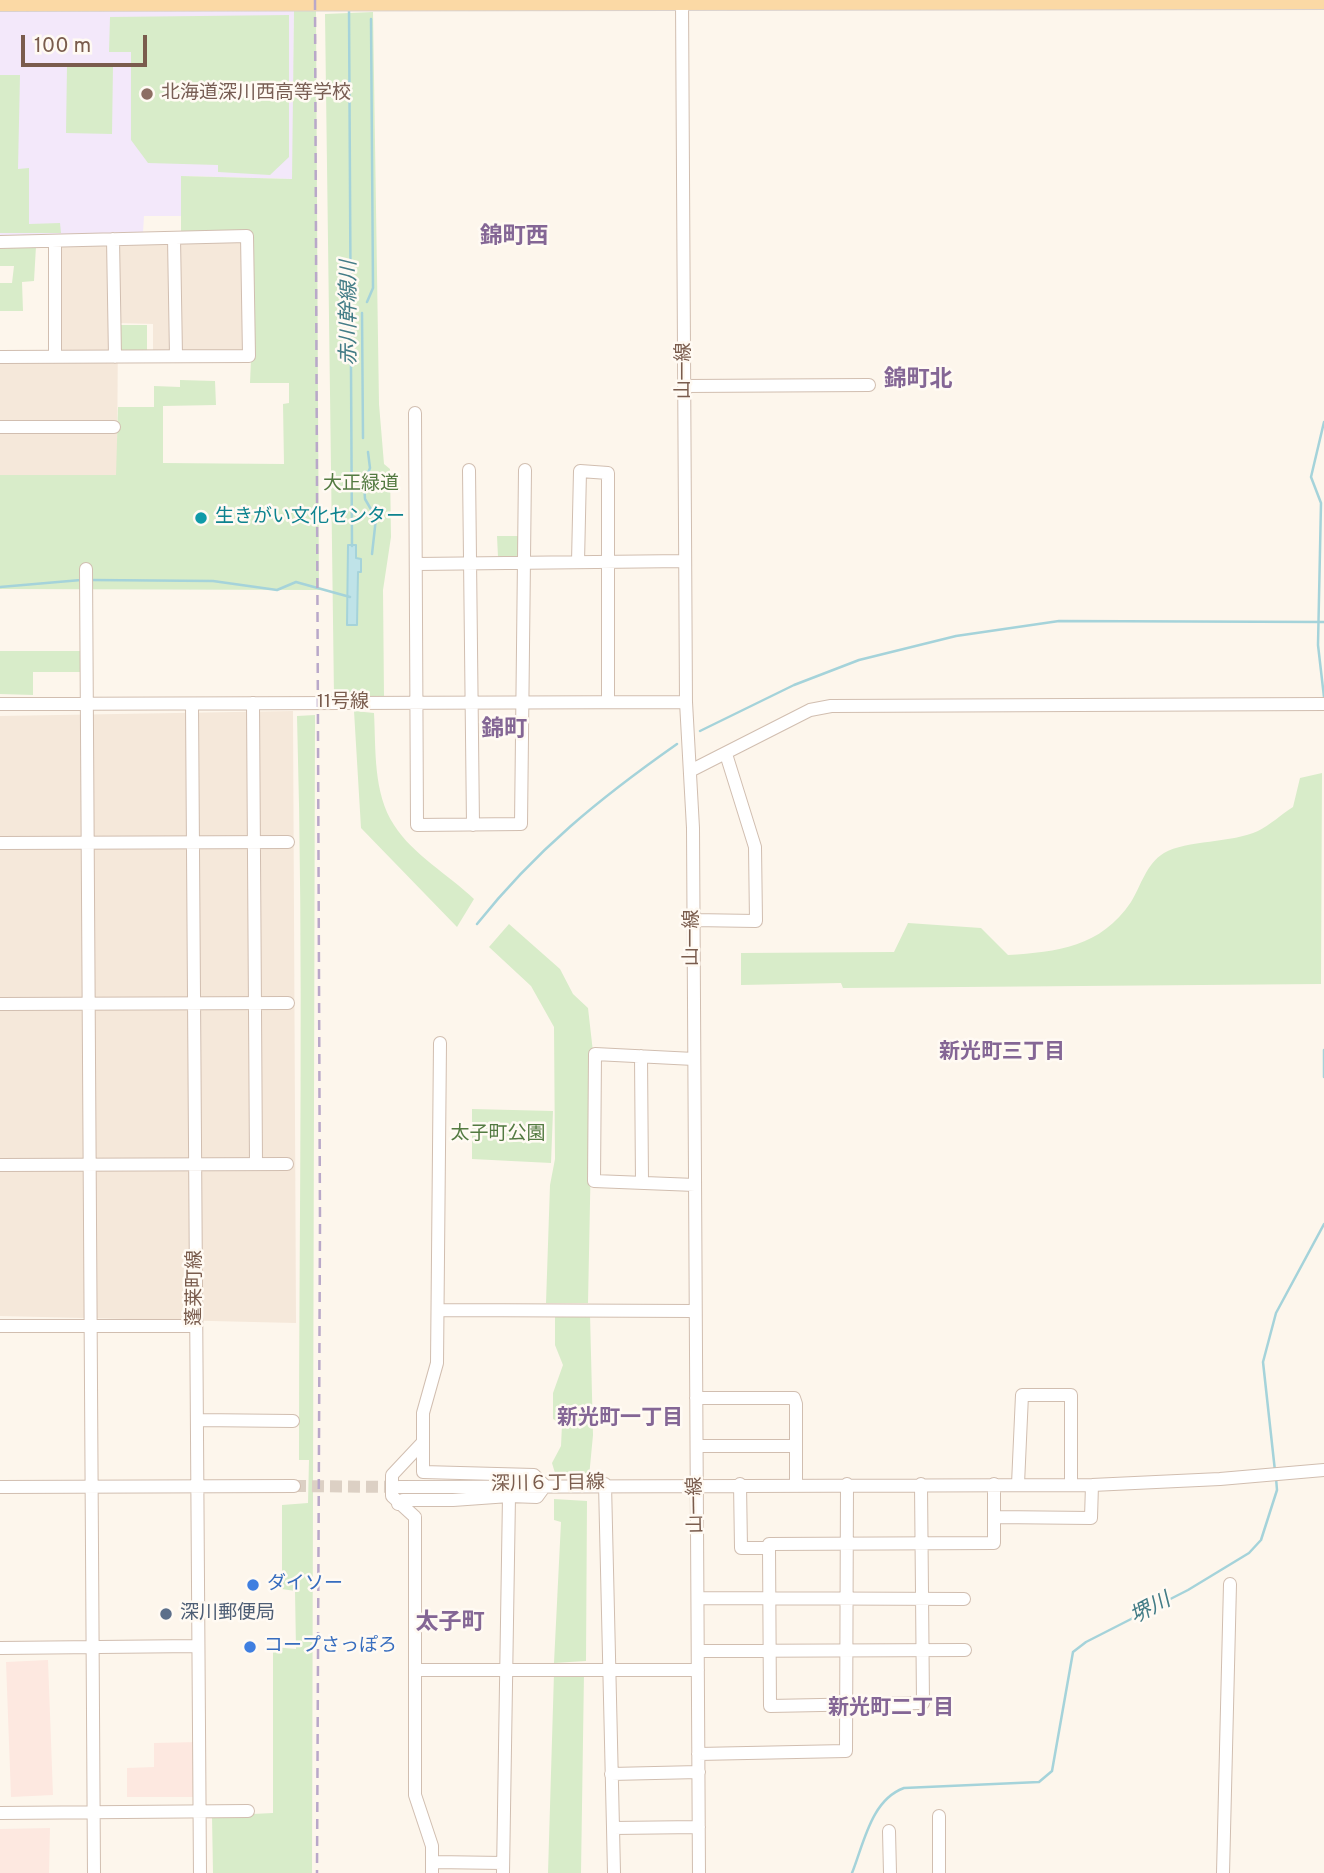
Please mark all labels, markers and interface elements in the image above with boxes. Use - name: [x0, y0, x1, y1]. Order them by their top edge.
- scale bar: [24, 21, 150, 65]
- text: 100 m: [34, 33, 91, 60]
- place label: 北海道深川西高等学校: [161, 83, 351, 105]
- marker: 北海道深川西高等学校: [139, 86, 155, 102]
- district label: 錦町西: [480, 224, 548, 252]
- water label: 赤川幹線川: [338, 261, 364, 365]
- street label: 山一線: [674, 343, 696, 399]
- district label: 錦町北: [884, 367, 952, 395]
- park label: 大正緑道: [323, 474, 399, 496]
- place label: 生きがい文化センター: [215, 507, 405, 529]
- marker: 生きがい文化センター: [193, 510, 209, 526]
- street label: 11号線: [317, 692, 369, 714]
- district label: 錦町: [481, 717, 527, 745]
- street label: 山一線: [682, 910, 704, 966]
- district label: 新光町三丁目: [939, 1041, 1065, 1067]
- park label: 太子町公園: [451, 1124, 545, 1146]
- street label: 蓬莱町線: [185, 1250, 207, 1326]
- district label: 新光町一丁目: [557, 1407, 683, 1433]
- street label: 深川６丁目線: [491, 1473, 605, 1497]
- street label: 山一線: [685, 1476, 709, 1534]
- place label: ダイソー: [267, 1574, 343, 1596]
- marker: ダイソー: [245, 1577, 261, 1593]
- water label: 堺川: [1127, 1589, 1175, 1631]
- place label: 深川郵便局: [180, 1603, 275, 1625]
- marker: 深川郵便局: [158, 1606, 174, 1622]
- district label: 太子町: [416, 1610, 484, 1638]
- place label: コープさっぽろ: [264, 1636, 397, 1658]
- marker: コープさっぽろ: [242, 1639, 258, 1655]
- district label: 新光町二丁目: [828, 1697, 954, 1723]

